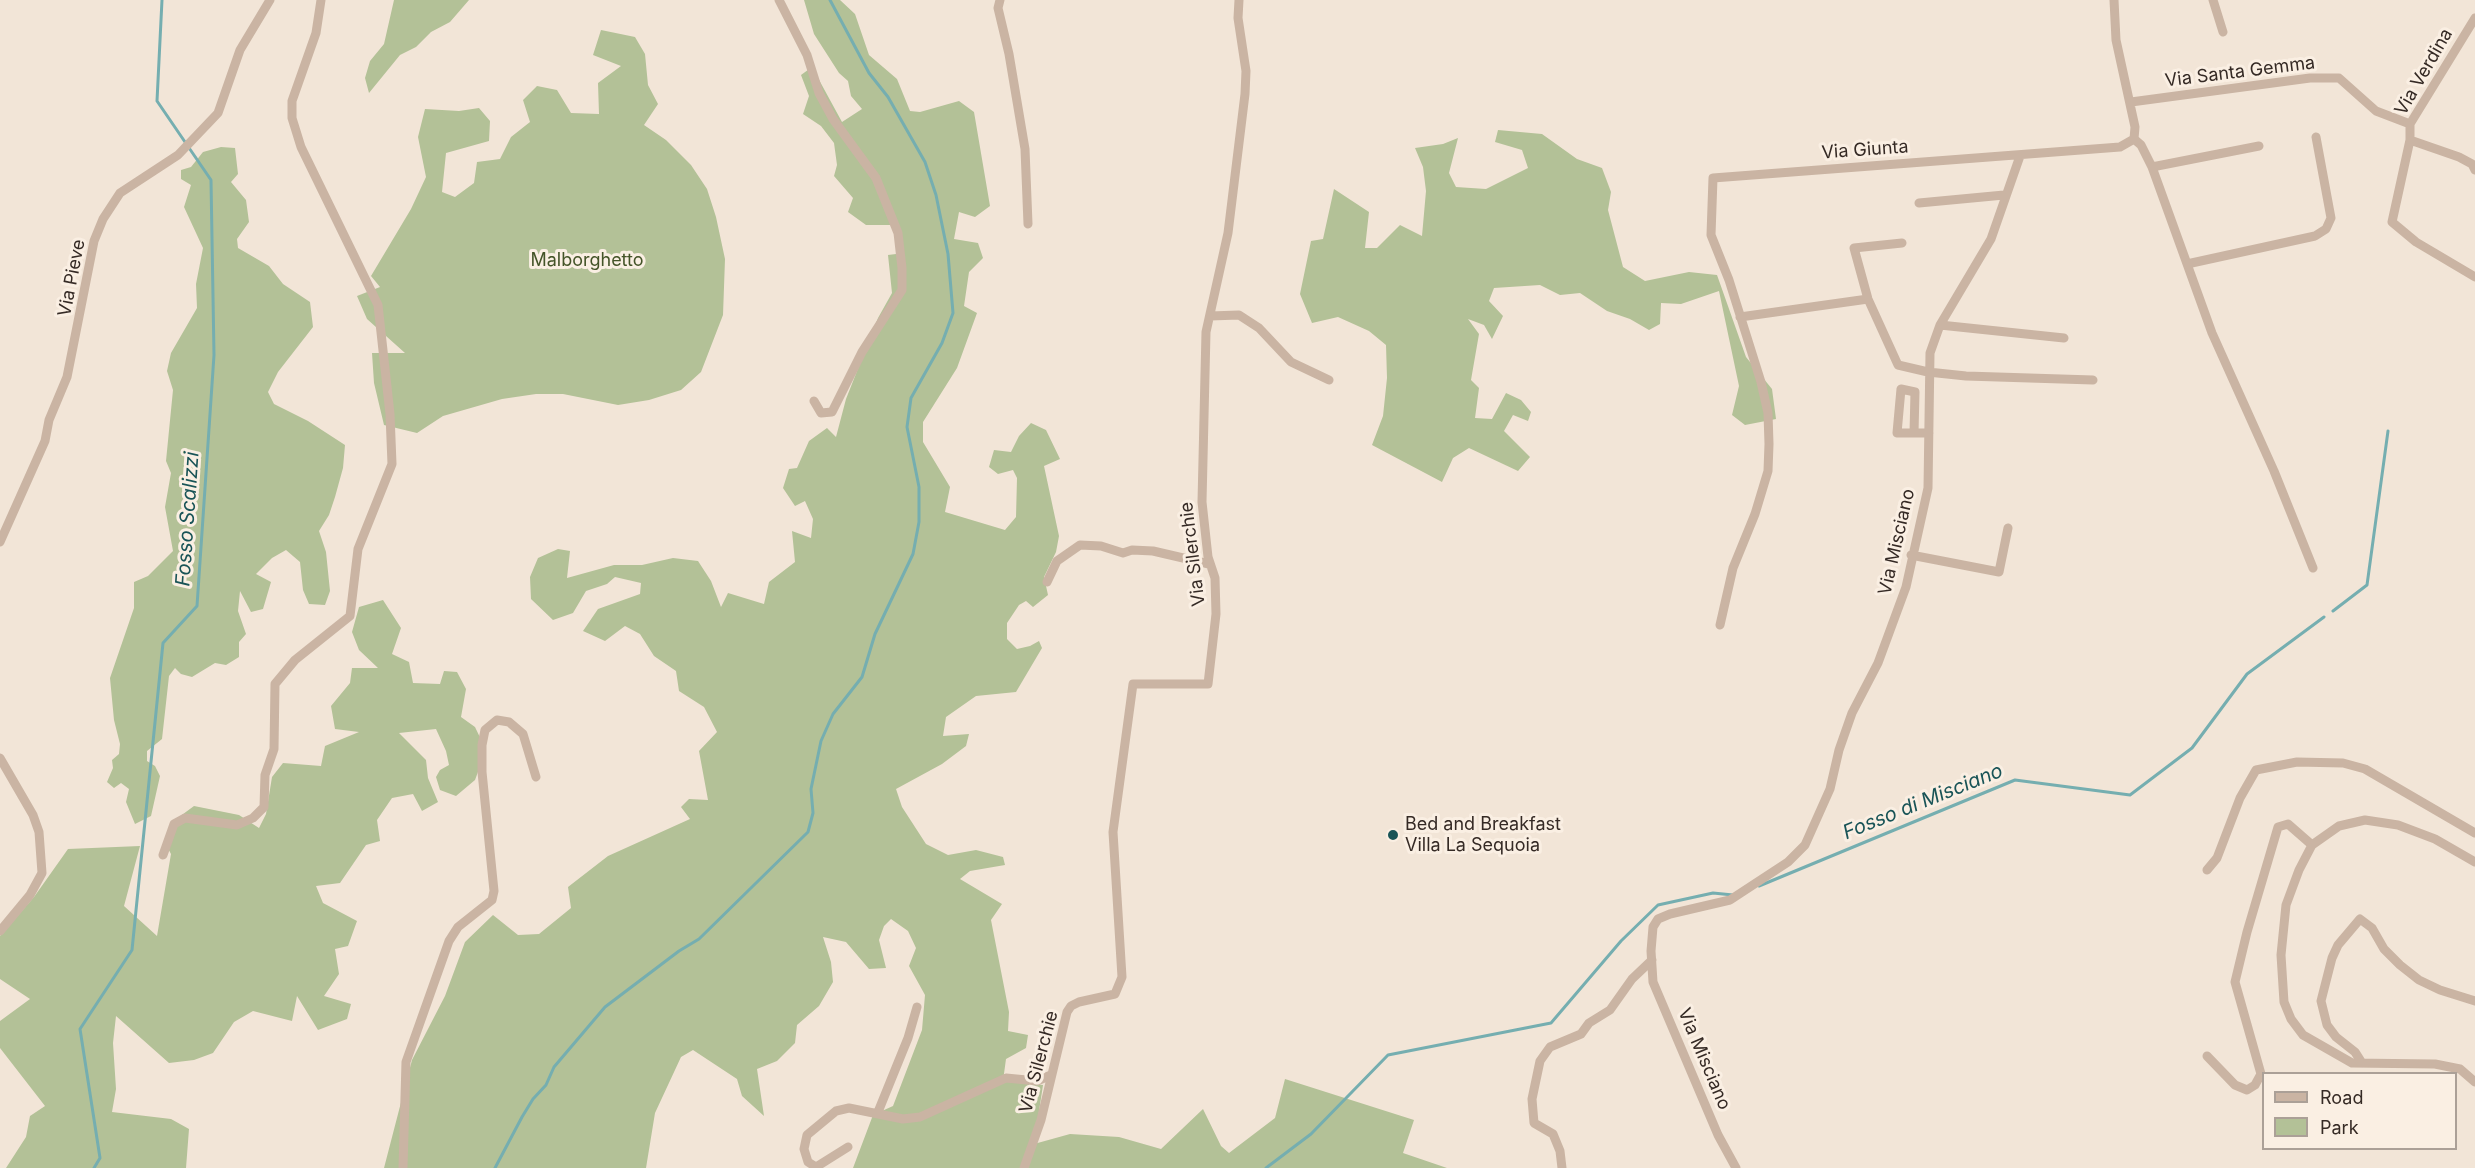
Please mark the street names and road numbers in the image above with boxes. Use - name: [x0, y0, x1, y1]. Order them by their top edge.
- street label: Via Verdina: [2391, 25, 2457, 119]
- street label: Via Santa Gemma: [2164, 52, 2316, 92]
- street label: Via Giunta: [1821, 136, 1909, 164]
- street label: Via Pieve: [54, 238, 90, 318]
- street label: Via Misciano: [1874, 487, 1920, 597]
- street label: Via Silerchie: [1176, 501, 1210, 607]
- street label: Via Misciano: [1673, 1005, 1735, 1113]
- street label: Via Silerchie: [1015, 1009, 1063, 1115]

